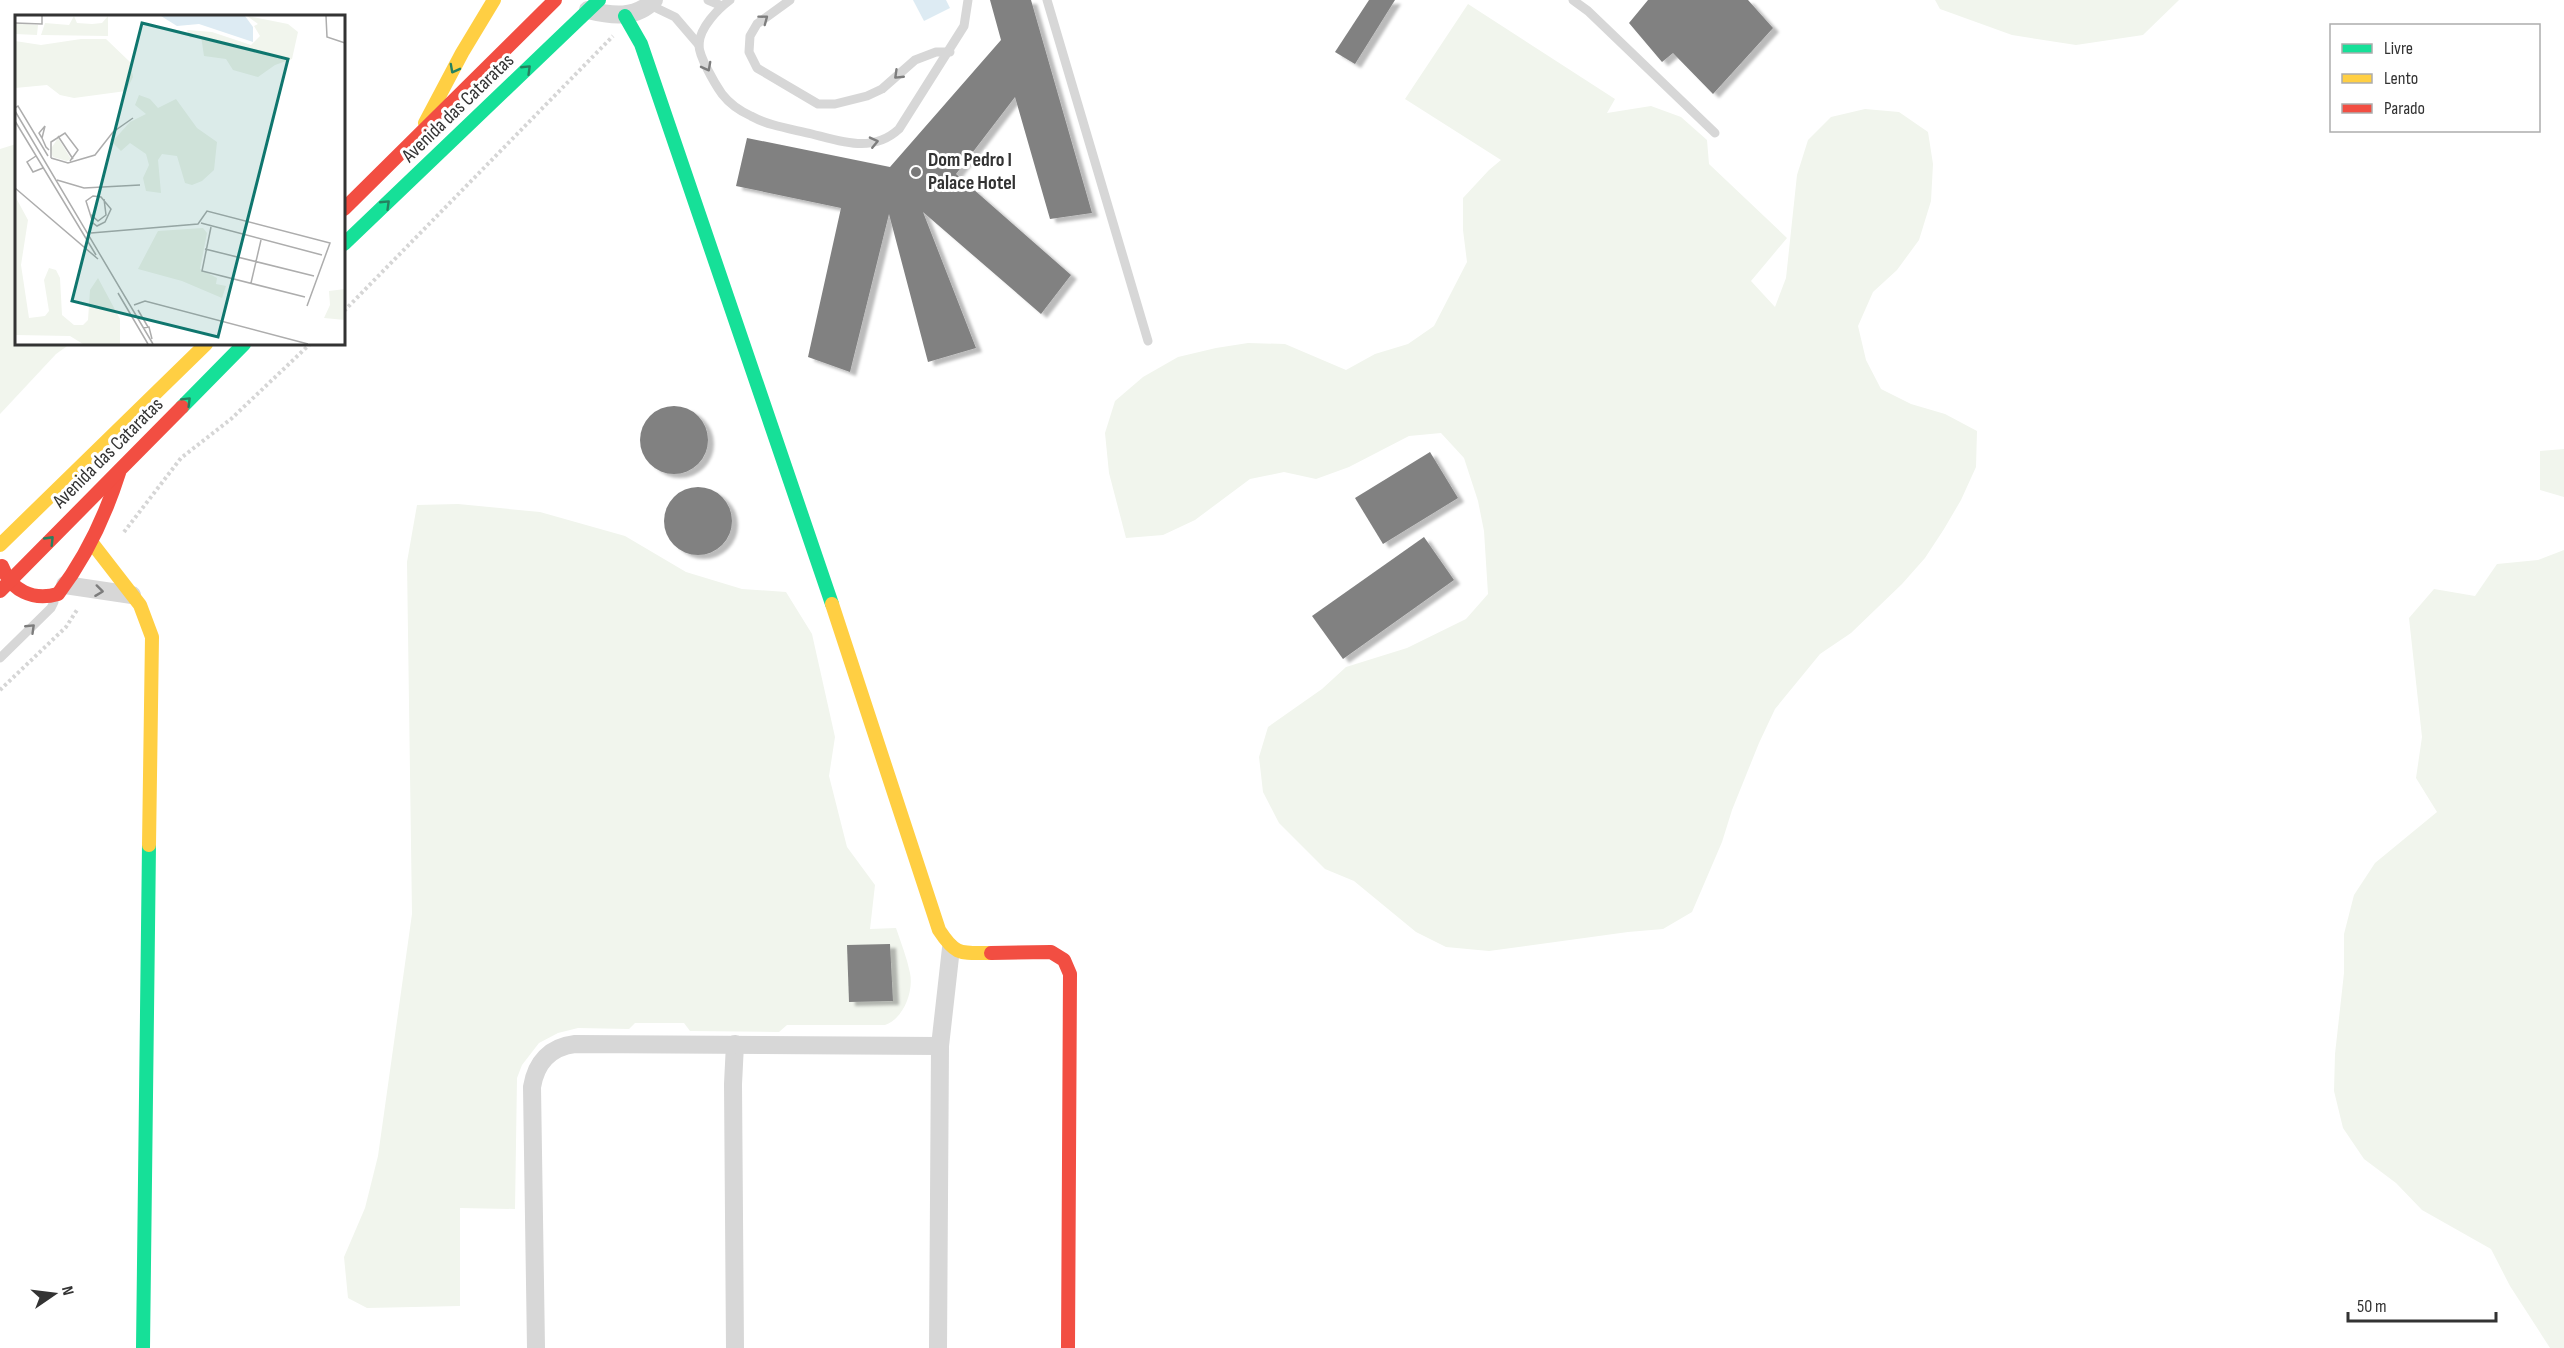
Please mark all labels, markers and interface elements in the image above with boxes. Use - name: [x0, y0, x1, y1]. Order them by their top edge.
- inset map: [15, 15, 345, 345]
- one-way arrow: [758, 15, 769, 26]
- legend: [2330, 24, 2540, 132]
- text: Livre: [2384, 38, 2413, 59]
- street label: Avenida das Cataratas: [396, 48, 519, 168]
- one-way arrow: [700, 60, 711, 71]
- one-way arrow: [450, 62, 461, 73]
- one-way arrow: [520, 65, 530, 76]
- one-way arrow: [895, 67, 906, 78]
- text: Lento: [2384, 68, 2418, 89]
- text: Parado: [2384, 98, 2425, 119]
- one-way arrow: [868, 137, 878, 150]
- place label: Dom Pedro I Palace Hotel: [928, 148, 1016, 195]
- marker: Dom Pedro I Palace Hotel: [909, 165, 923, 179]
- one-way arrow: [378, 200, 389, 211]
- street label: Avenida das Cataratas: [47, 393, 168, 514]
- one-way arrow: [179, 398, 190, 409]
- one-way arrow: [42, 537, 53, 548]
- one-way arrow: [94, 584, 103, 596]
- one-way arrow: [24, 624, 35, 635]
- north arrow: [24, 1264, 84, 1324]
- text: N: [57, 1284, 77, 1297]
- scale bar: [2348, 1285, 2496, 1323]
- text: 50 m: [2357, 1296, 2387, 1317]

